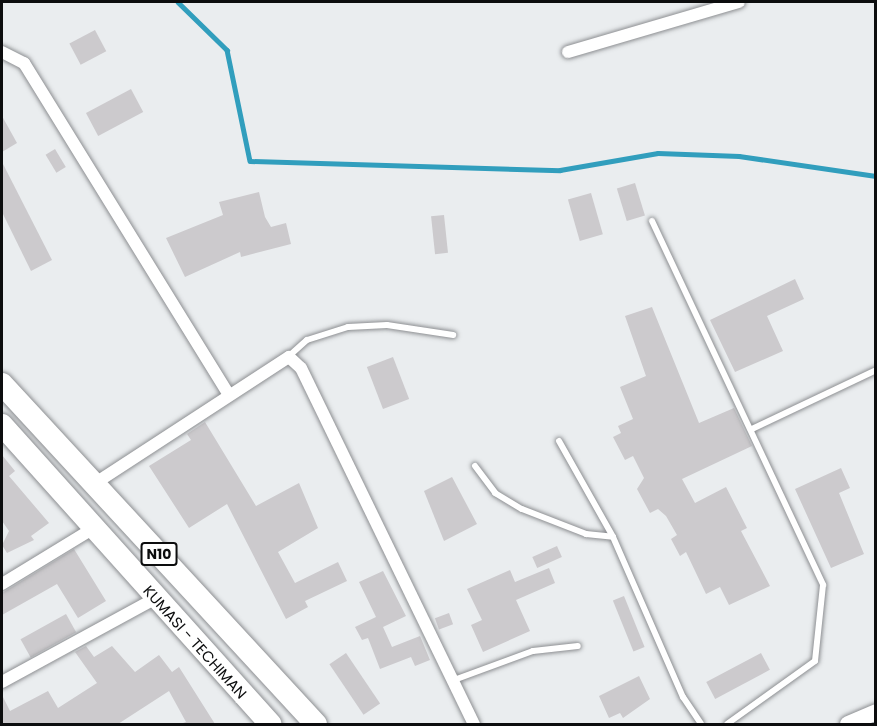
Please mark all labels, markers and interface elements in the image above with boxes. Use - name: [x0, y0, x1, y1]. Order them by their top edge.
- road number: N10: [140, 543, 178, 565]
- street label: KUMASI - TECHIMAN: [139, 582, 251, 702]

